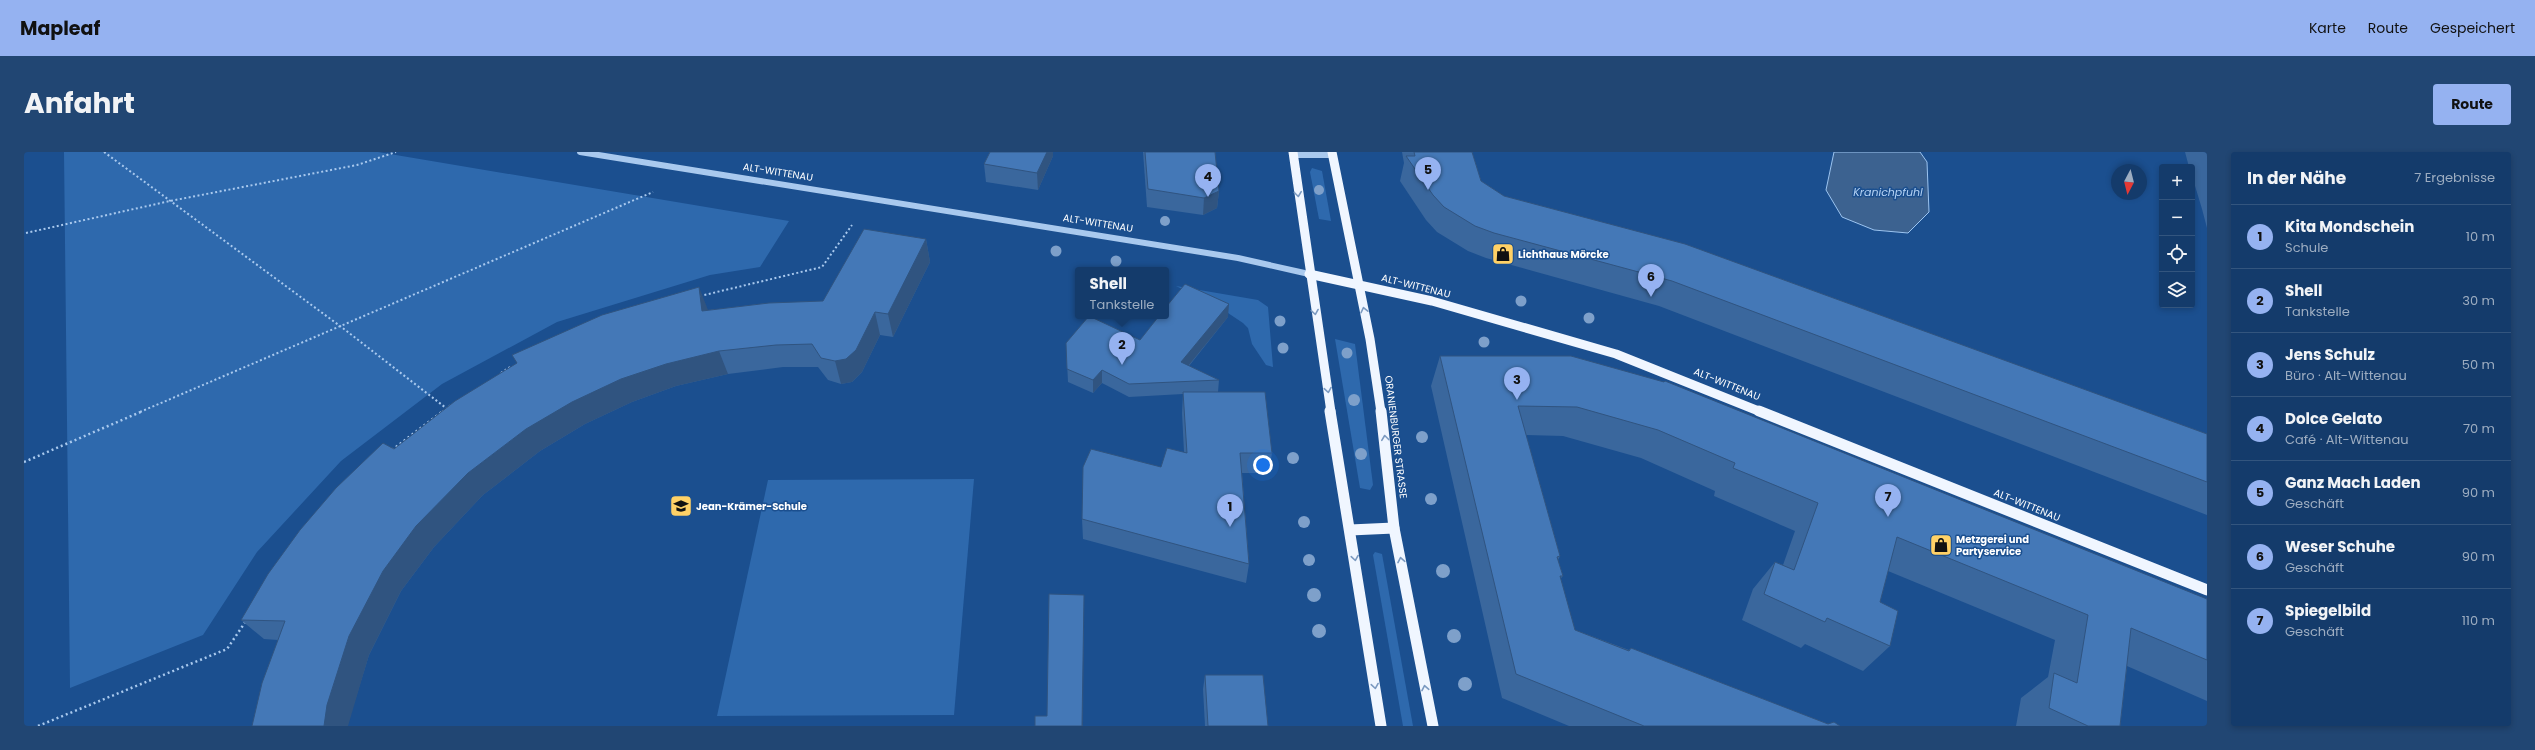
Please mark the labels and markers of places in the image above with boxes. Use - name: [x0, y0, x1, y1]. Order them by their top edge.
- pin: 5: [1415, 157, 1441, 190]
- pin: 4: [1195, 164, 1221, 197]
- shop icon: Lichthaus Mörcke: [1490, 241, 1516, 267]
- place label: Lichthaus Mörcke: [1518, 247, 1609, 262]
- pin: 6: [1638, 264, 1664, 297]
- pin: 2: [1109, 332, 1135, 365]
- pin: 3: [1504, 367, 1530, 400]
- pin: 7: [1875, 484, 1901, 517]
- school or university icon: Jean-Krämer-Schule: [668, 493, 694, 519]
- pin: 1: [1217, 494, 1243, 527]
- place label: Jean-Krämer-Schule: [696, 499, 807, 514]
- shop icon: Metzgerei und Partyservice: [1928, 532, 1954, 558]
- place label: Metzgerei und Partyservice: [1956, 532, 2029, 559]

